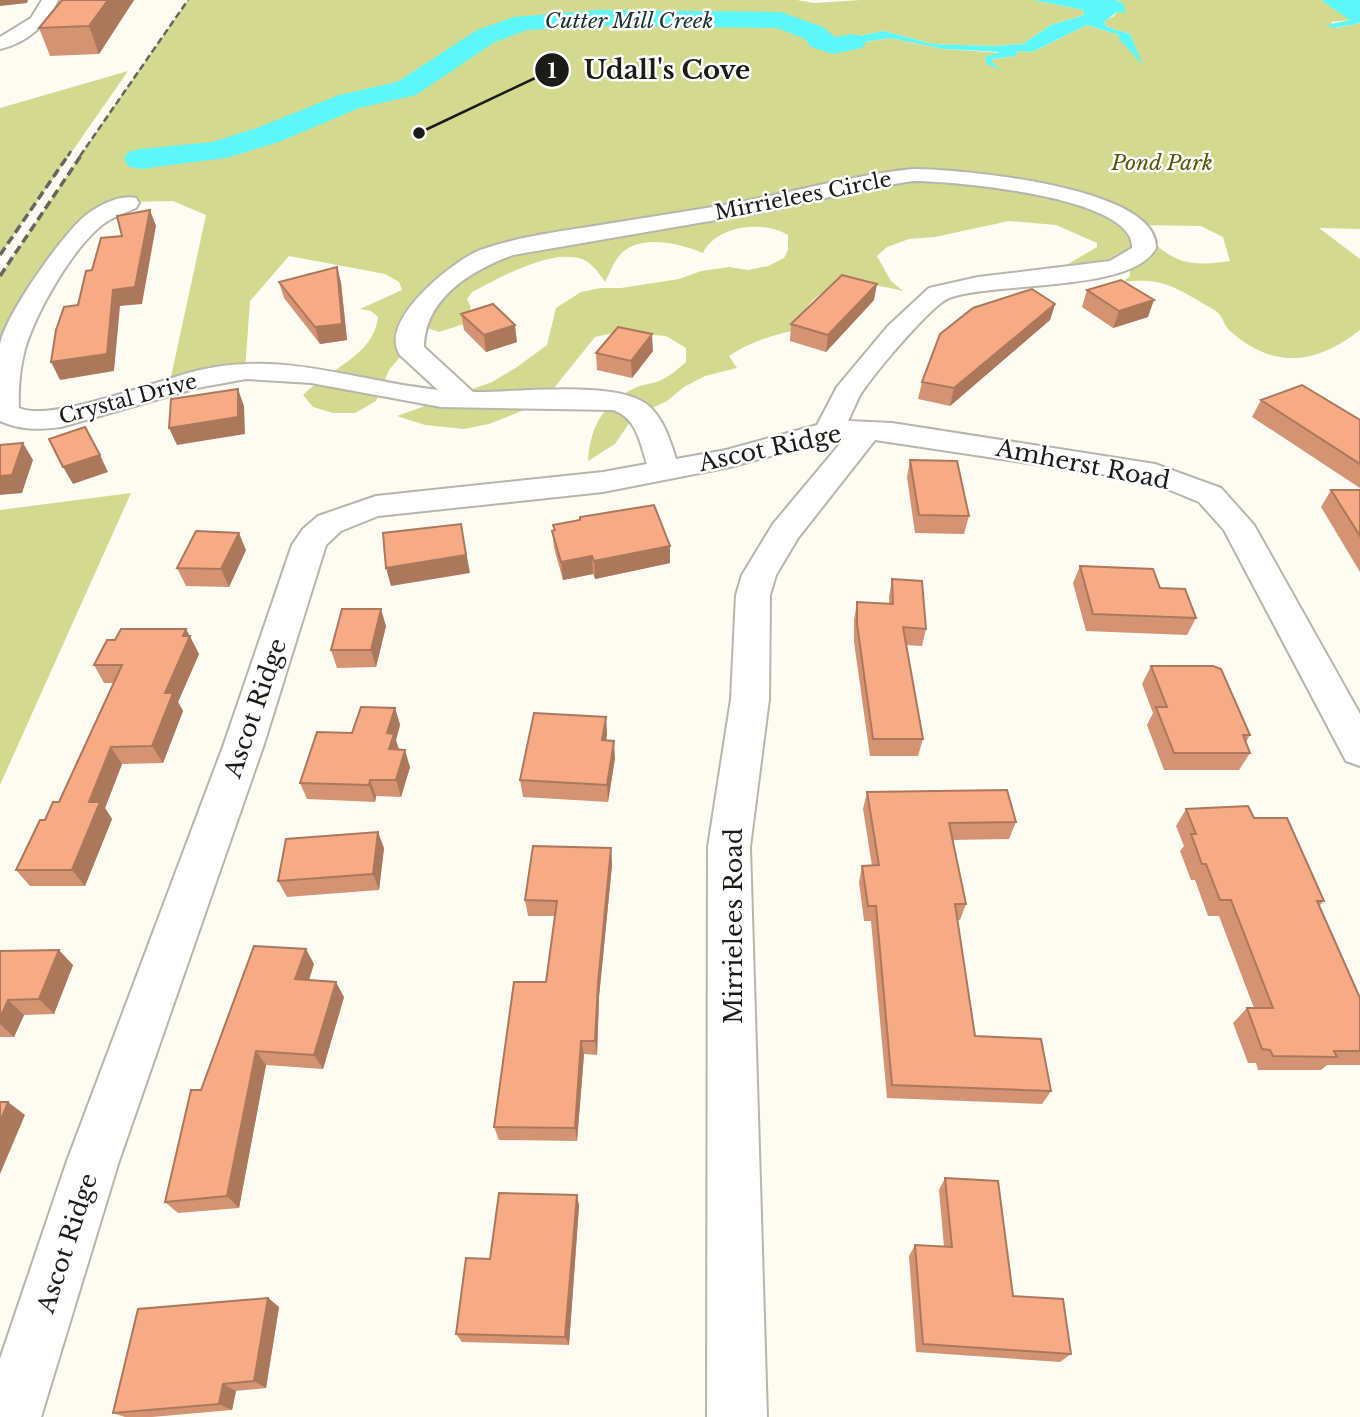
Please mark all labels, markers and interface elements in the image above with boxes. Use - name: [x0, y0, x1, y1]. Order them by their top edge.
- water label: Cutter Mill Creek: [545, 8, 713, 34]
- callout: Udall's Cove: [535, 47, 764, 94]
- text: Udall's Cove: [584, 54, 750, 86]
- text: 1: [547, 58, 557, 84]
- park label: Pond Park: [1110, 150, 1213, 176]
- street label: Mirrielees Circle: [712, 166, 894, 226]
- street label: Crystal Drive: [56, 368, 200, 430]
- street label: Ascot Ridge: [695, 419, 844, 477]
- street label: Amherst Road: [993, 433, 1173, 495]
- street label: Ascot Ridge: [217, 635, 292, 782]
- street label: Mirrielees Road: [719, 828, 748, 1024]
- street label: Ascot Ridge: [30, 1169, 103, 1318]

